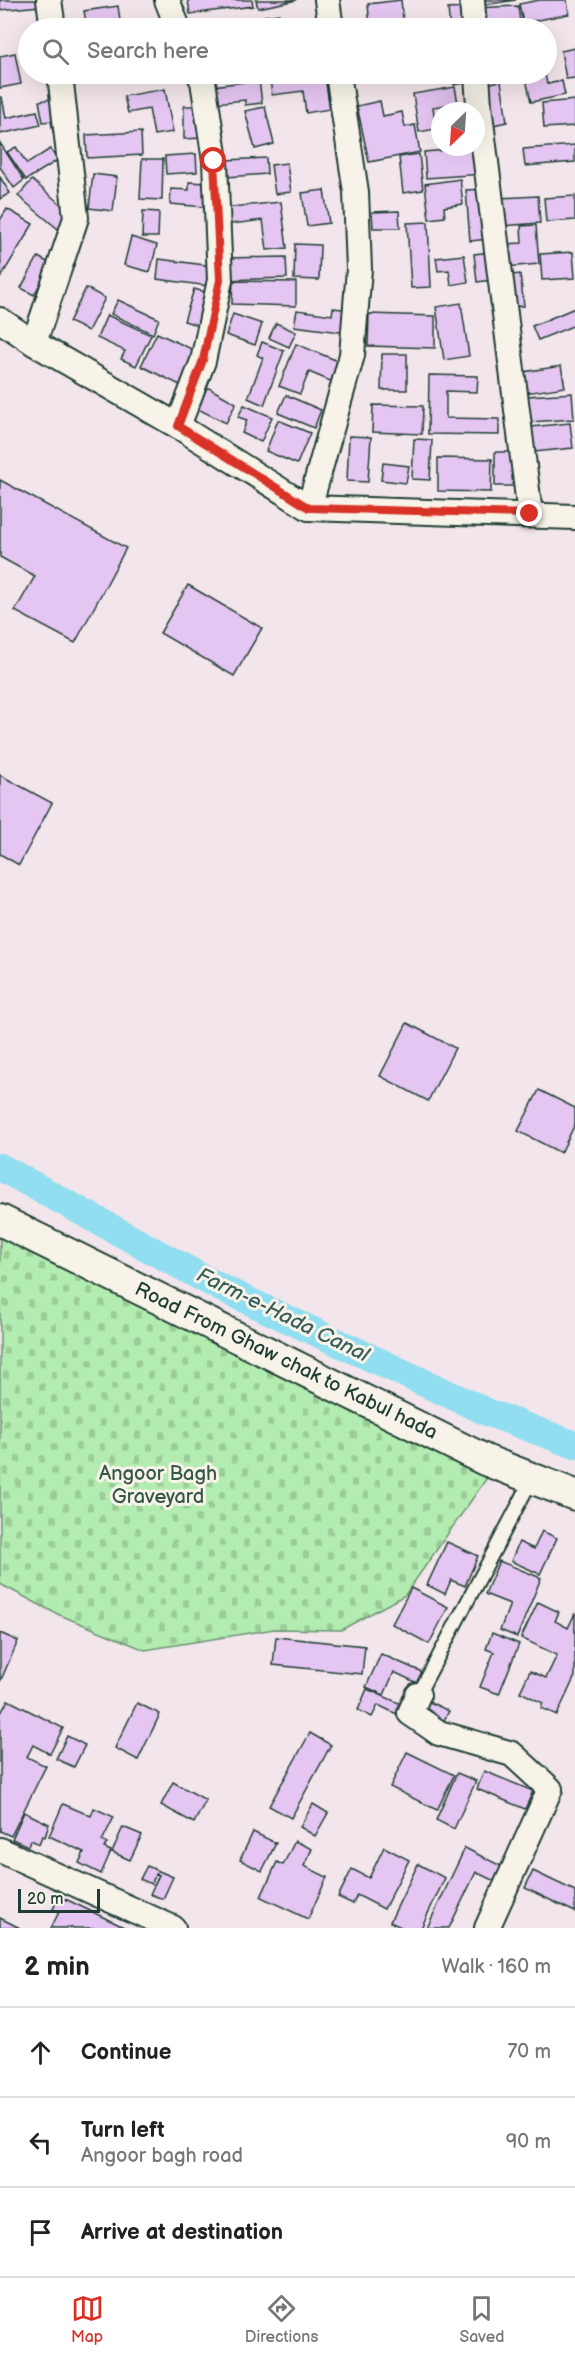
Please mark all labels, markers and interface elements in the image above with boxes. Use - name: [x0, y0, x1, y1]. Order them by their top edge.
- search box: [18, 18, 557, 84]
- icon: search: [39, 35, 72, 68]
- text: Search here: [87, 38, 209, 65]
- north arrow: [431, 102, 485, 156]
- route start: [200, 147, 226, 173]
- route end: [516, 500, 542, 526]
- water label: Farm-e-Hada Canal: [193, 1262, 374, 1368]
- street label: Road From Ghaw chak to Kabul hada: [131, 1277, 441, 1445]
- park label: Angoor Bagh Graveyard: [99, 1462, 217, 1509]
- scale bar: [18, 1886, 100, 1914]
- text: 20 m: [27, 1890, 63, 1909]
- text: 2 min: [24, 1952, 90, 1983]
- text: Walk · 160 m: [442, 1955, 551, 1979]
- icon: ahead: [24, 2036, 57, 2069]
- text: Continue: [81, 2039, 171, 2066]
- text: 70 m: [507, 2040, 551, 2064]
- text: Turn left: [81, 2117, 165, 2144]
- icon: left: [24, 2126, 57, 2159]
- text: 90 m: [506, 2130, 551, 2154]
- text: Angoor bagh road: [81, 2144, 243, 2168]
- icon: arrive: [24, 2216, 57, 2249]
- text: Arrive at destination: [81, 2219, 283, 2246]
- tab: Map: [71, 2292, 104, 2347]
- tab: Directions: [245, 2292, 318, 2347]
- tab: Saved: [459, 2292, 504, 2347]

